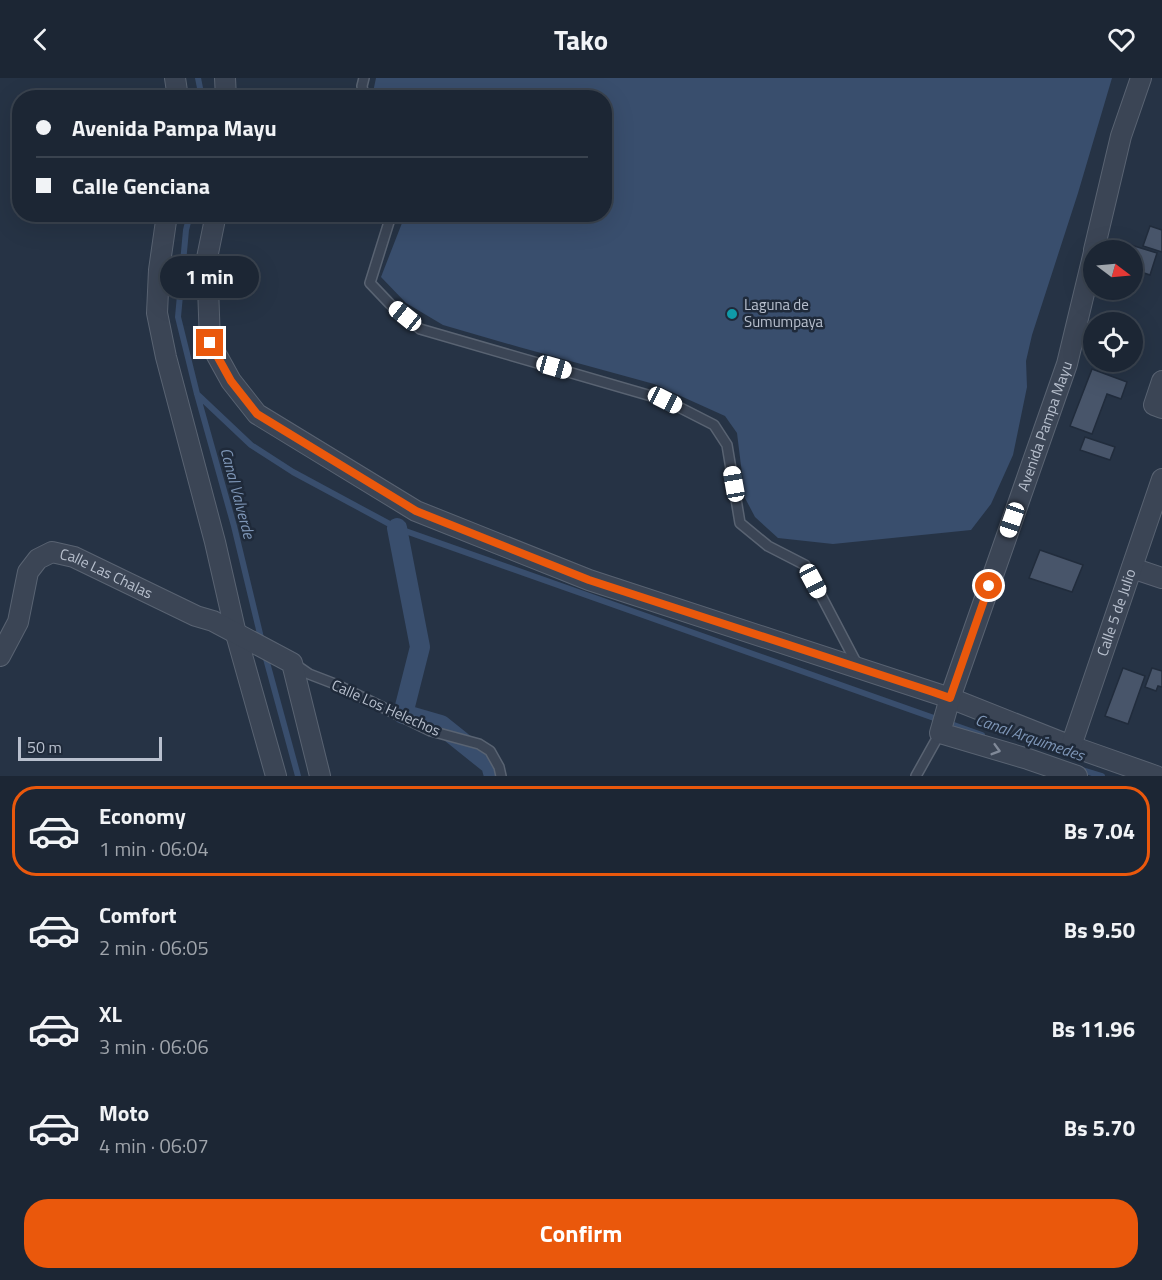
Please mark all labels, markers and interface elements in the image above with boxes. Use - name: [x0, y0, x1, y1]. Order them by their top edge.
- text: Tako: [554, 19, 608, 60]
- icon: back: [24, 23, 57, 56]
- icon: heart: [1105, 23, 1138, 56]
- text: Avenida Pampa Mayu: [72, 111, 277, 145]
- text: Calle Genciana: [72, 169, 210, 203]
- north arrow: [1083, 240, 1143, 300]
- map controls: [1083, 240, 1143, 372]
- callout: 1 min: [160, 256, 260, 298]
- text: 1 min: [185, 261, 234, 292]
- place label: Laguna de Sumumpaya: [744, 293, 824, 333]
- car: [385, 298, 425, 334]
- marker: Laguna de Sumumpaya: [725, 307, 739, 321]
- button: locate: [1083, 312, 1143, 372]
- route end: [196, 329, 223, 356]
- car: [534, 353, 574, 381]
- street label: Avenida Pampa Mayu: [1011, 358, 1078, 494]
- car: [645, 384, 685, 416]
- water label: Canal Valverde: [214, 445, 262, 543]
- car: [722, 465, 746, 503]
- car: [998, 500, 1026, 540]
- street label: Calle Las Chalas: [58, 542, 157, 604]
- car: [797, 561, 829, 601]
- street label: Calle 5 de Julio: [1090, 565, 1142, 659]
- route start: [975, 572, 1002, 599]
- street label: Calle Los Helechos: [328, 673, 444, 742]
- water label: Canal Arquímedes: [972, 707, 1089, 767]
- scale bar: [18, 734, 162, 762]
- text: 50 m: [27, 735, 62, 759]
- one-way arrow: [990, 743, 1001, 755]
- text: Economy: [99, 799, 186, 833]
- icon: car: [27, 804, 81, 858]
- text: Bs 7.04: [1064, 814, 1135, 848]
- text: 1 min · 06:04: [99, 833, 209, 864]
- text: Comfort: [99, 898, 177, 932]
- icon: car: [27, 903, 81, 957]
- text: Bs 9.50: [1064, 913, 1135, 947]
- text: 2 min · 06:05: [99, 932, 209, 963]
- text: XL: [99, 997, 122, 1031]
- icon: car: [27, 1002, 81, 1056]
- text: Bs 11.96: [1051, 1012, 1135, 1046]
- text: 3 min · 06:06: [99, 1031, 209, 1062]
- text: Moto: [99, 1096, 149, 1130]
- icon: car: [27, 1101, 81, 1155]
- text: Bs 5.70: [1064, 1111, 1135, 1145]
- text: 4 min · 06:07: [99, 1130, 209, 1161]
- button: Confirm: [24, 1199, 1138, 1268]

